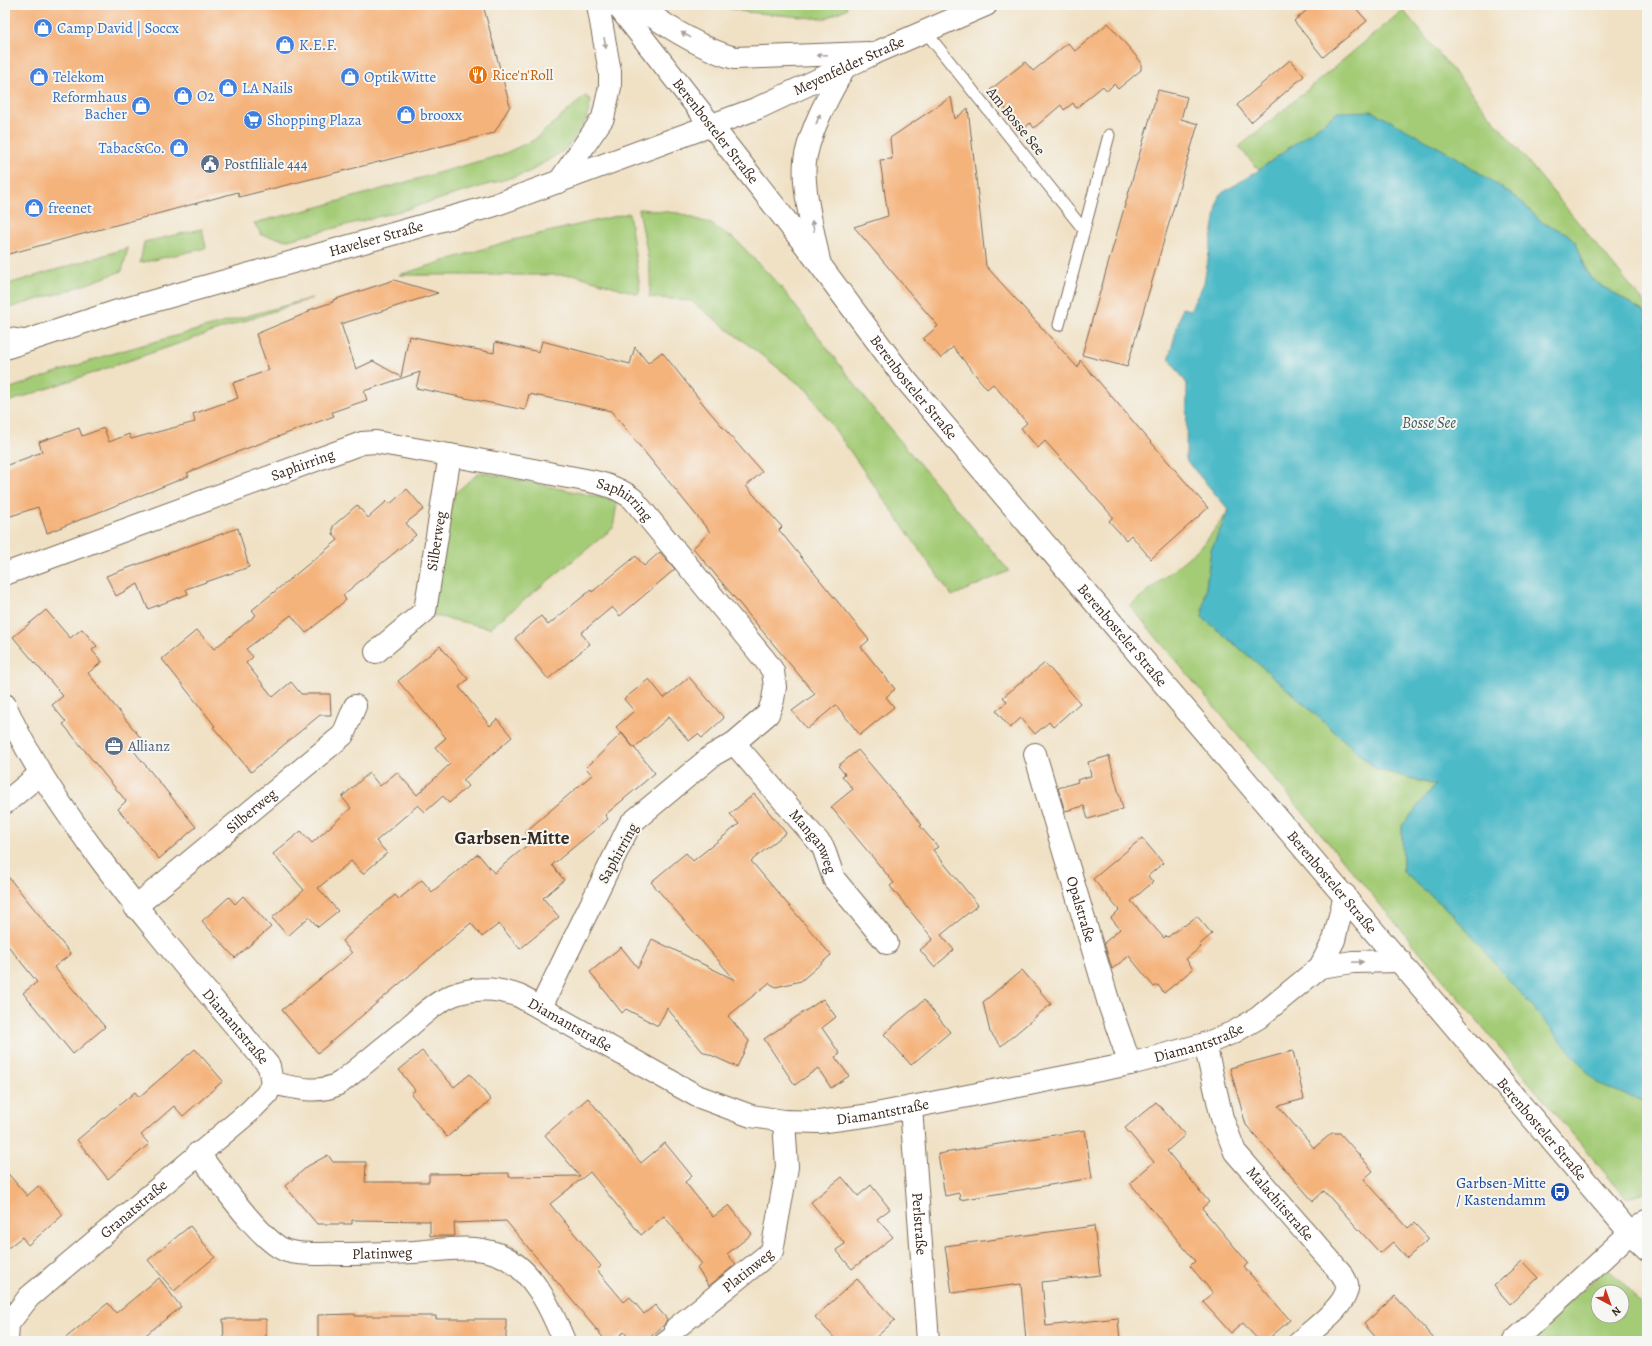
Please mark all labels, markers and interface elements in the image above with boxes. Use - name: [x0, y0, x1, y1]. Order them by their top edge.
- shop icon: Camp David | Soccx: [32, 17, 54, 39]
- place label: Camp David | Soccx: [57, 18, 179, 38]
- street label: Meyenfelder Straße: [790, 31, 908, 100]
- one-way arrow: [680, 32, 692, 39]
- shop icon: K.E.F.: [274, 34, 296, 56]
- place label: K.E.F.: [299, 35, 337, 55]
- one-way arrow: [602, 37, 608, 50]
- one-way arrow: [815, 52, 828, 58]
- restaurant icon: Rice'n'Roll: [467, 64, 489, 86]
- place label: Rice'n'Roll: [492, 65, 553, 85]
- shop icon: Telekom: [28, 66, 50, 88]
- shop icon: Optik Witte: [339, 66, 361, 88]
- place label: Telekom: [53, 67, 105, 87]
- place label: Optik Witte: [364, 67, 436, 87]
- street label: Berenbosteler Straße: [668, 74, 764, 188]
- shop icon: LA Nails: [217, 77, 239, 99]
- place label: LA Nails: [242, 78, 293, 98]
- street label: Am Bosse See: [981, 82, 1050, 160]
- shop icon: O2: [172, 85, 194, 107]
- place label: O2: [197, 86, 215, 106]
- place label: Reformhaus Bacher: [52, 87, 127, 124]
- shop icon: Reformhaus Bacher: [130, 95, 152, 117]
- shop icon: brooxx: [395, 104, 417, 126]
- place label: brooxx: [420, 105, 462, 125]
- supermarket icon: Shopping Plaza: [242, 109, 264, 131]
- place label: Shopping Plaza: [267, 110, 362, 130]
- one-way arrow: [815, 112, 821, 124]
- shop icon: Tabac&Co.: [168, 137, 190, 159]
- place label: Tabac&Co.: [99, 138, 165, 158]
- public building icon: Postfiliale 444: [199, 153, 221, 175]
- place label: Postfiliale 444: [224, 154, 308, 174]
- shop icon: freenet: [23, 197, 45, 219]
- place label: freenet: [48, 198, 92, 218]
- street label: Havelser Straße: [327, 216, 426, 261]
- one-way arrow: [809, 220, 815, 232]
- street label: Berenbosteler Straße: [866, 331, 962, 444]
- water label: Bosse See: [1402, 412, 1456, 434]
- street label: Saphirring: [268, 444, 338, 486]
- street label: Saphirring: [594, 473, 658, 526]
- street label: Silberweg: [422, 509, 451, 572]
- street label: Berenbosteler Straße: [1073, 579, 1172, 691]
- office icon: Allianz: [103, 735, 125, 757]
- place label: Allianz: [127, 736, 170, 756]
- street label: Silberweg: [222, 783, 281, 838]
- street label: Manganweg: [785, 805, 842, 877]
- street label: Saphirring: [593, 819, 643, 887]
- district label: Garbsen-Mitte: [455, 825, 570, 851]
- street label: Berenbosteler Straße: [1283, 826, 1382, 938]
- street label: Opalstraße: [1062, 874, 1100, 945]
- one-way arrow: [1352, 959, 1364, 966]
- street label: Diamantstraße: [198, 984, 274, 1069]
- street label: Diamantstraße: [524, 993, 616, 1056]
- street label: Diamantstraße: [1152, 1018, 1248, 1067]
- street label: Berenbosteler Straße: [1492, 1073, 1591, 1185]
- street label: Diamantstraße: [835, 1094, 931, 1130]
- street label: Malachitstraße: [1242, 1162, 1319, 1245]
- place label: Garbsen-Mitte / Kastendamm: [1456, 1173, 1547, 1210]
- street label: Granatstraße: [96, 1175, 172, 1243]
- bus stop icon: Garbsen-Mitte / Kastendamm: [1549, 1181, 1571, 1203]
- street label: Perlstraße: [907, 1192, 932, 1256]
- street label: Platinweg: [352, 1242, 413, 1264]
- street label: Platinweg: [718, 1243, 778, 1297]
- north arrow: [1590, 1284, 1630, 1324]
- text: N: [1608, 1303, 1624, 1319]

